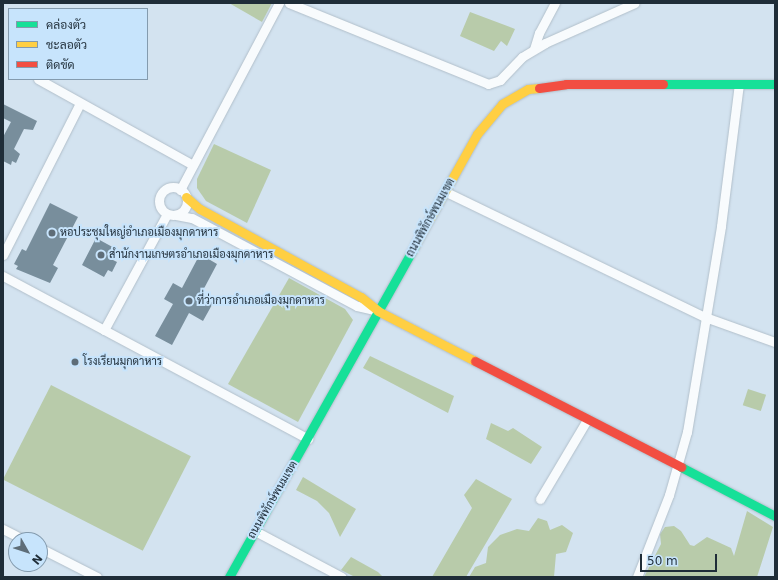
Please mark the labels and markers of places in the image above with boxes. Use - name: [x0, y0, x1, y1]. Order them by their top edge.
- place label: หอประชุมใหญ่อำเภอเมืองมุกดาหาร: [60, 226, 218, 240]
- marker: หอประชุมใหญ่อำเภอเมืองมุกดาหาร: [47, 228, 57, 238]
- place label: สำนักงานเกษตรอำเภอเมืองมุกดาหาร: [109, 248, 273, 262]
- marker: สำนักงานเกษตรอำเภอเมืองมุกดาหาร: [96, 250, 106, 260]
- place label: ที่ว่าการอำเภอเมืองมุกดาหาร: [197, 294, 325, 308]
- marker: ที่ว่าการอำเภอเมืองมุกดาหาร: [184, 296, 194, 306]
- place label: โรงเรียนมุกดาหาร: [83, 355, 162, 369]
- marker: โรงเรียนมุกดาหาร: [70, 357, 80, 367]

